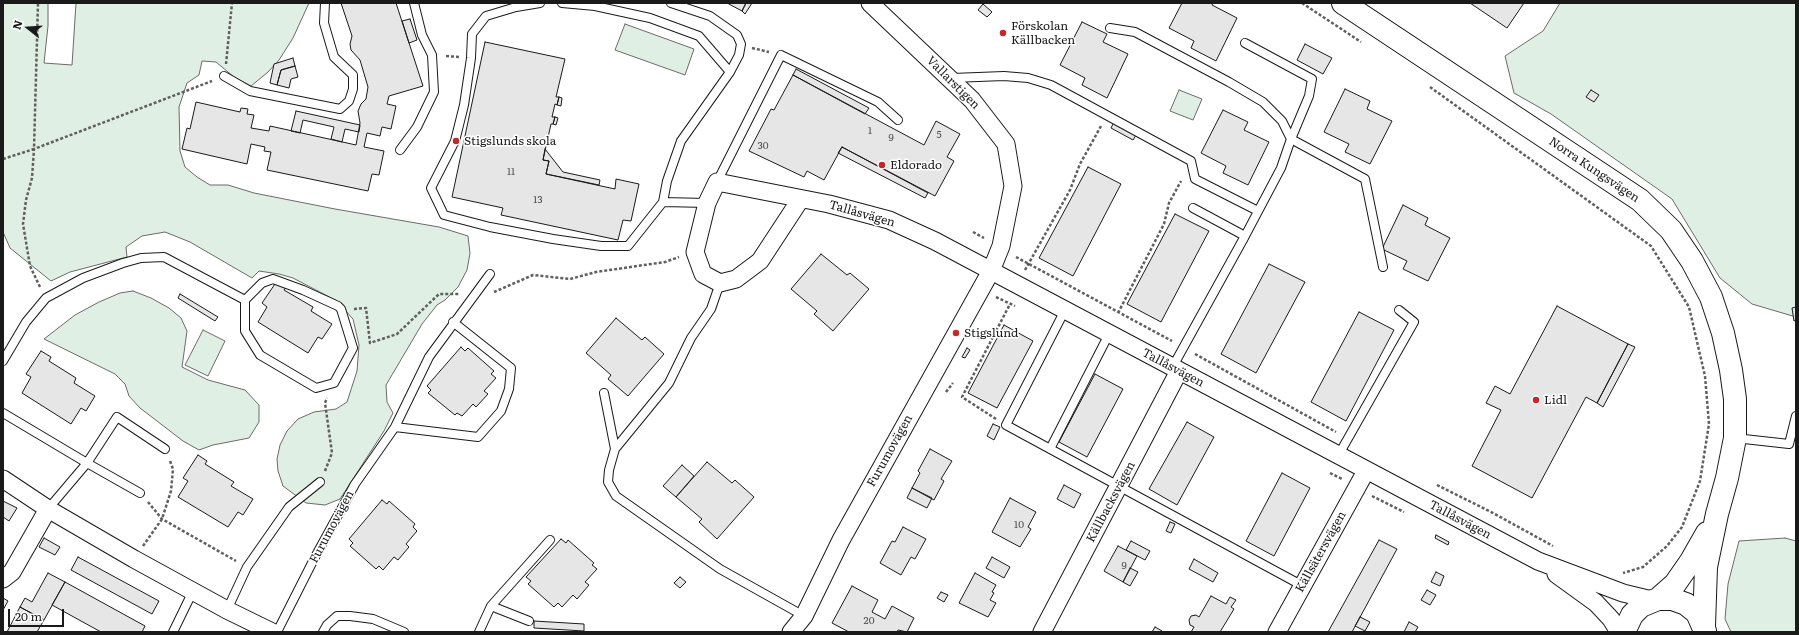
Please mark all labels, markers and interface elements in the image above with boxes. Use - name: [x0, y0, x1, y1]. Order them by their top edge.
- north arrow: [8, 8, 48, 48]
- text: N: [8, 18, 26, 31]
- place label: Förskolan Källbacken: [1011, 19, 1075, 47]
- marker: Förskolan Källbacken: [998, 28, 1008, 38]
- street label: Vallarstigen: [923, 53, 983, 113]
- house number: 1: [868, 125, 872, 137]
- house number: 5: [936, 129, 942, 141]
- house number: 9: [888, 132, 894, 144]
- place label: Stigslunds skola: [464, 134, 556, 148]
- street label: Norra Kungsvägen: [1546, 134, 1642, 206]
- marker: Stigslunds skola: [451, 136, 461, 146]
- house number: 30: [757, 140, 769, 152]
- place label: Eldorado: [890, 158, 942, 172]
- marker: Eldorado: [877, 160, 887, 170]
- house number: 11: [507, 166, 515, 178]
- house number: 13: [533, 194, 543, 206]
- street label: Tallåsvägen: [827, 198, 897, 230]
- place label: Stigslund: [964, 326, 1018, 340]
- marker: Stigslund: [951, 328, 961, 338]
- street label: Tallåsvägen: [1140, 346, 1206, 390]
- place label: Lidl: [1544, 393, 1567, 407]
- marker: Lidl: [1531, 395, 1541, 405]
- street label: Furumovägen: [864, 412, 916, 490]
- street label: Källbacksvägen: [1084, 459, 1138, 545]
- street label: Furumovägen: [307, 488, 357, 566]
- street label: Tallåsvägen: [1427, 498, 1493, 542]
- street label: Källsätersvägen: [1293, 509, 1349, 595]
- house number: 10: [1014, 519, 1024, 531]
- house number: 9: [1121, 560, 1127, 572]
- scale bar: [10, 601, 66, 627]
- text: 20 m: [15, 607, 42, 625]
- house number: 20: [864, 615, 874, 627]

